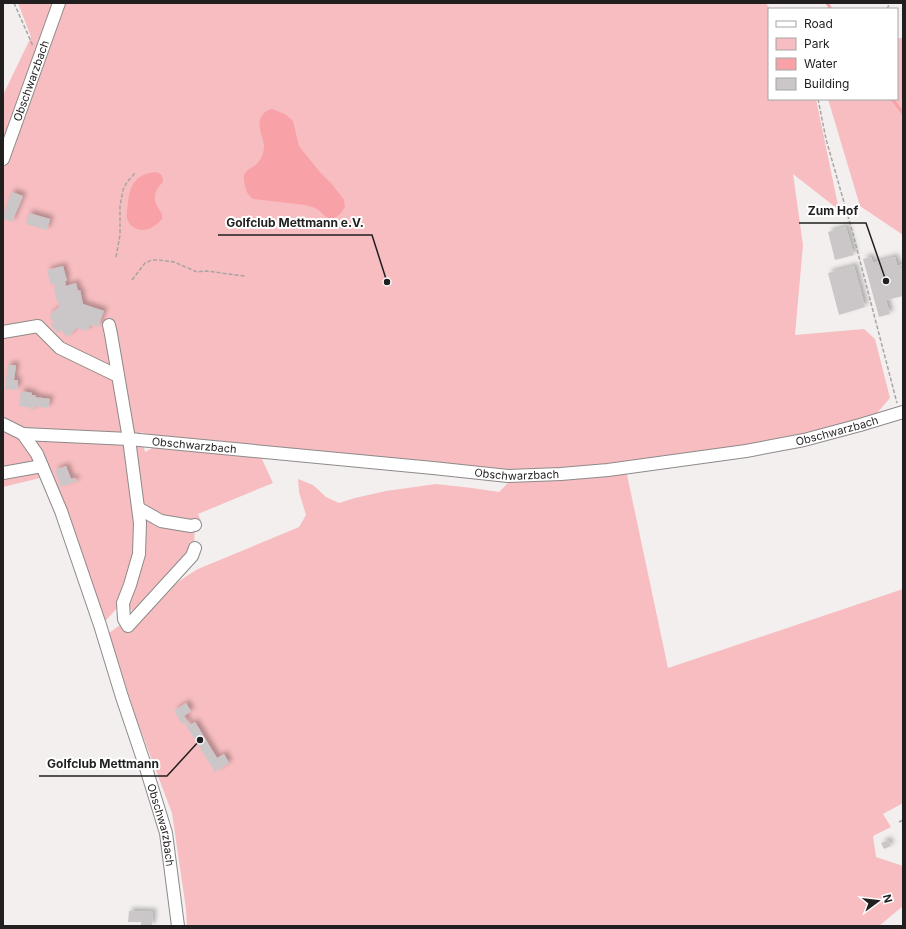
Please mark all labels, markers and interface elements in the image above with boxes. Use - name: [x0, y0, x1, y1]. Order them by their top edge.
- legend: [768, 8, 898, 100]
- text: Road: [804, 16, 833, 31]
- text: Park: [804, 36, 830, 51]
- street label: Obschwarzbach: [10, 38, 52, 123]
- text: Water: [804, 56, 838, 71]
- text: Building: [804, 76, 849, 91]
- callout: Zum Hof: [799, 199, 866, 223]
- text: Zum Hof: [808, 203, 858, 218]
- callout: Golfclub Mettmann e.V.: [218, 211, 372, 235]
- text: Golfclub Mettmann e.V.: [226, 215, 364, 230]
- street label: Obschwarzbach: [794, 413, 880, 448]
- street label: Obschwarzbach: [151, 434, 237, 456]
- street label: Obschwarzbach: [474, 465, 559, 483]
- callout: Golfclub Mettmann: [39, 752, 167, 776]
- text: Golfclub Mettmann: [47, 756, 159, 771]
- street label: Obschwarzbach: [144, 782, 177, 867]
- north arrow: [858, 881, 898, 921]
- text: N: [880, 893, 896, 904]

